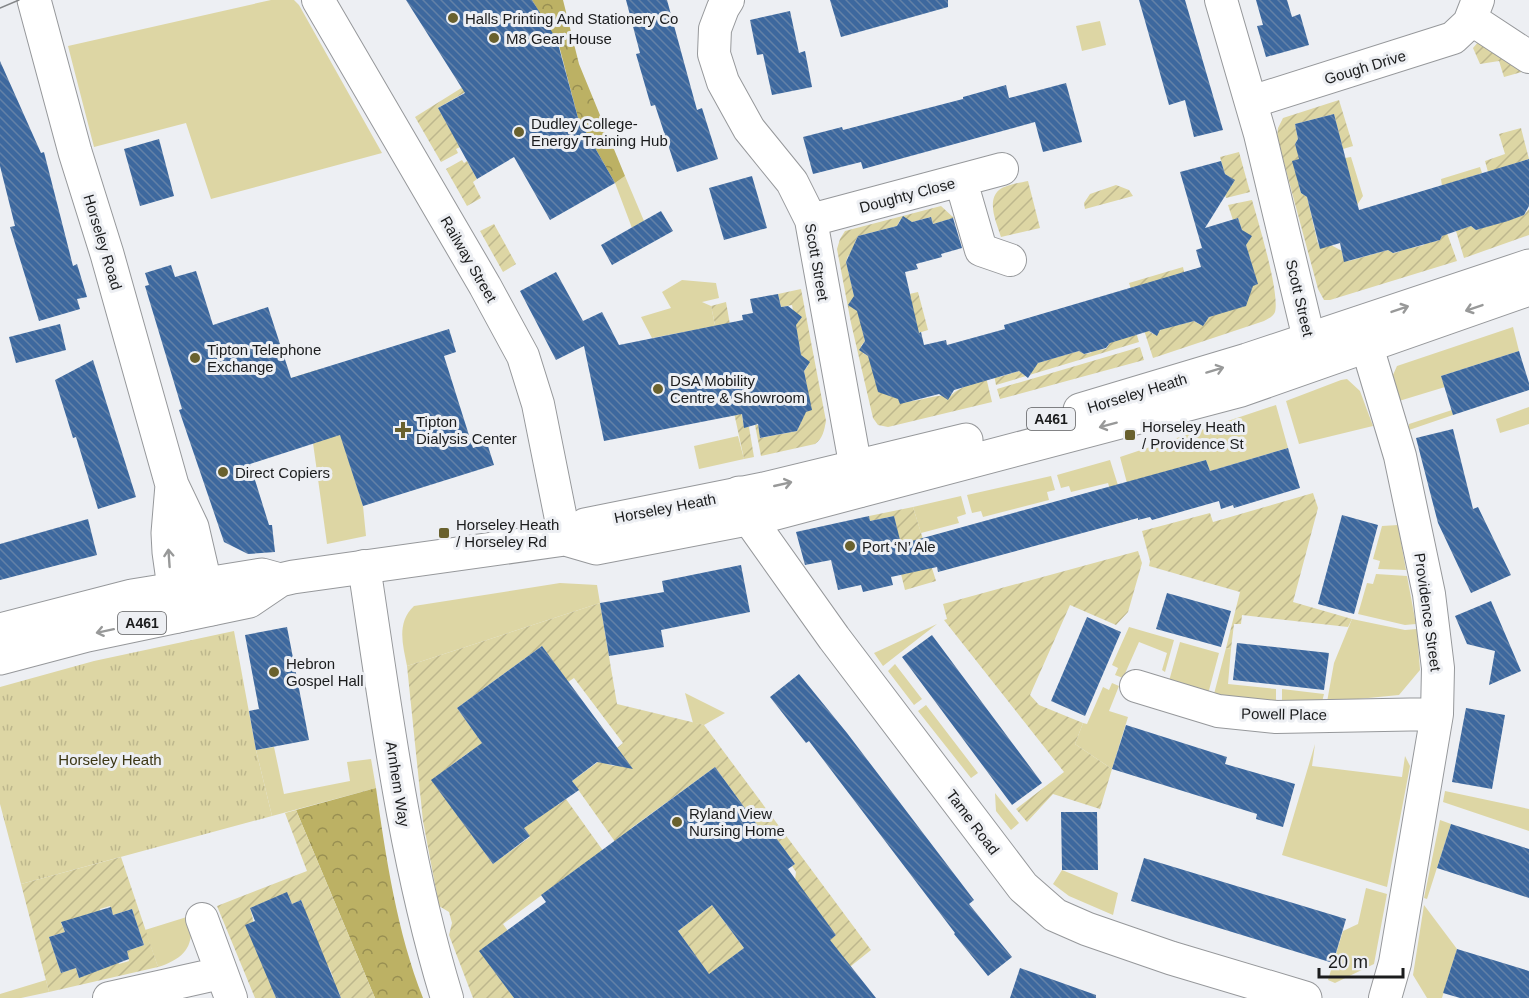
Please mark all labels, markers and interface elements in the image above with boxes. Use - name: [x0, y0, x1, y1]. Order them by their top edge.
- place label: Halls Printing And Stationery Co: [465, 10, 678, 27]
- marker: Halls Printing And Stationery Co: [446, 11, 460, 25]
- place label: M8 Gear House: [506, 30, 612, 47]
- marker: M8 Gear House: [487, 31, 501, 45]
- street label: Gough Drive: [1322, 47, 1408, 87]
- place label: Dudley College- Energy Training Hub: [531, 115, 668, 149]
- marker: Dudley College- Energy Training Hub: [512, 125, 526, 139]
- street label: Doughty Close: [857, 174, 957, 216]
- street label: Horseley Road: [80, 192, 126, 292]
- street label: Railway Street: [437, 213, 501, 306]
- street label: Scott Street: [802, 222, 832, 303]
- street label: Scott Street: [1283, 258, 1317, 339]
- one-way arrow: [1390, 303, 1409, 314]
- one-way arrow: [1465, 304, 1484, 315]
- place label: Tipton Telephone Exchange: [207, 341, 321, 375]
- marker: Tipton Telephone Exchange: [188, 351, 202, 365]
- one-way arrow: [1205, 364, 1224, 375]
- street label: Horseley Heath: [1085, 370, 1189, 416]
- place label: DSA Mobility Centre & Showroom: [670, 372, 805, 406]
- marker: DSA Mobility Centre & Showroom: [651, 382, 665, 396]
- road number: A461: [1027, 408, 1075, 430]
- place label: Tipton Dialysis Center: [416, 413, 517, 447]
- place label: Horseley Heath / Providence St: [1142, 418, 1245, 452]
- one-way arrow: [1099, 420, 1118, 431]
- marker: Tipton Dialysis Center: [394, 421, 412, 439]
- marker: Horseley Heath / Providence St: [1123, 428, 1137, 442]
- place label: Direct Copiers: [235, 464, 330, 481]
- marker: Direct Copiers: [216, 465, 230, 479]
- one-way arrow: [773, 478, 792, 490]
- street label: Horseley Heath: [613, 490, 717, 526]
- place label: Horseley Heath / Horseley Rd: [456, 516, 559, 550]
- marker: Horseley Heath / Horseley Rd: [437, 526, 451, 540]
- place label: Port ‘N’ Ale: [862, 538, 936, 555]
- marker: Port ‘N’ Ale: [843, 539, 857, 553]
- one-way arrow: [163, 549, 174, 568]
- street label: Providence Street: [1411, 552, 1445, 673]
- road number: A461: [118, 612, 166, 634]
- one-way arrow: [96, 626, 115, 637]
- place label: Hebron Gospel Hall: [286, 655, 364, 689]
- marker: Hebron Gospel Hall: [267, 665, 281, 679]
- street label: Powell Place: [1241, 705, 1327, 723]
- street label: Arnhem Way: [383, 740, 413, 828]
- park label: Horseley Heath: [58, 751, 162, 768]
- street label: Tame Road: [943, 786, 1003, 858]
- place label: Ryland View Nursing Home: [689, 805, 785, 839]
- marker: Ryland View Nursing Home: [670, 815, 684, 829]
- scale bar: [1319, 941, 1403, 979]
- text: 20 m: [1328, 952, 1368, 972]

